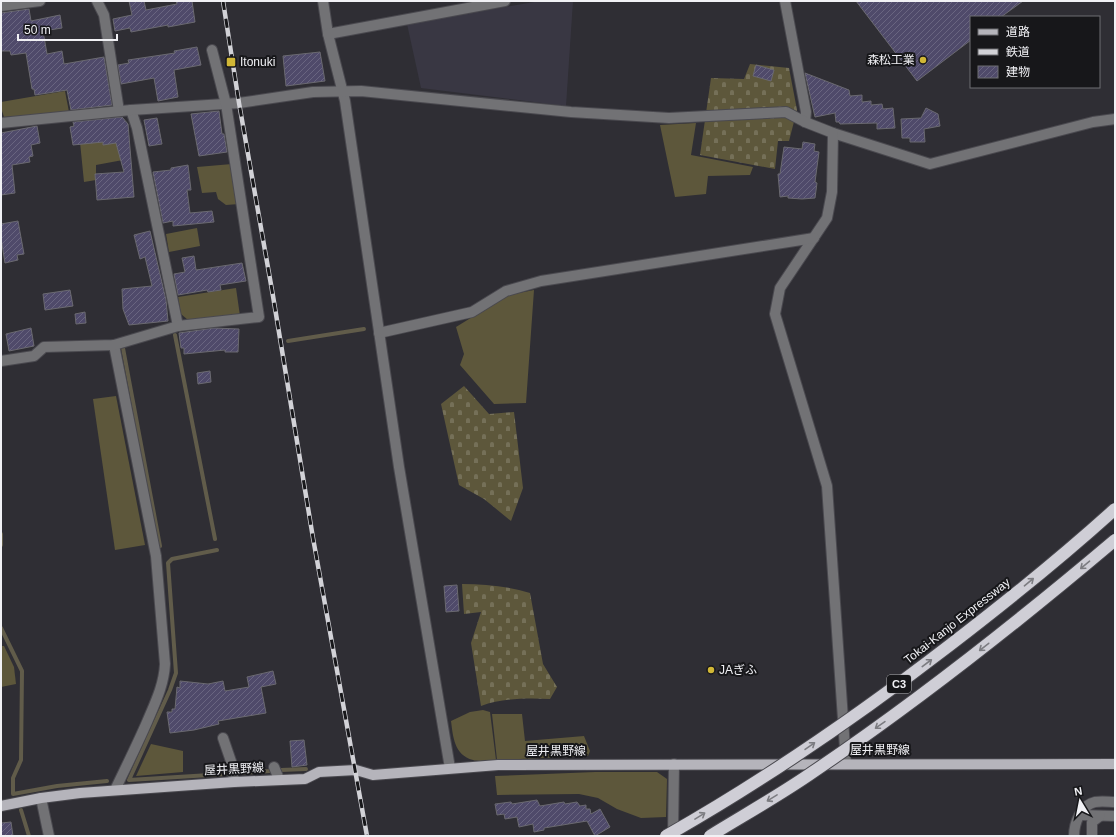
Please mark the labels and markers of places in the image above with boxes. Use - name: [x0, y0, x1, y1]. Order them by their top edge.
- place label: 森松工業: [867, 53, 915, 67]
- place label: Itonuki: [240, 55, 275, 69]
- marker: 森松工業: [918, 55, 928, 65]
- marker: Itonuki: [225, 56, 237, 68]
- place label: JAぎふ: [719, 663, 757, 677]
- marker: JAぎふ: [706, 665, 716, 675]

